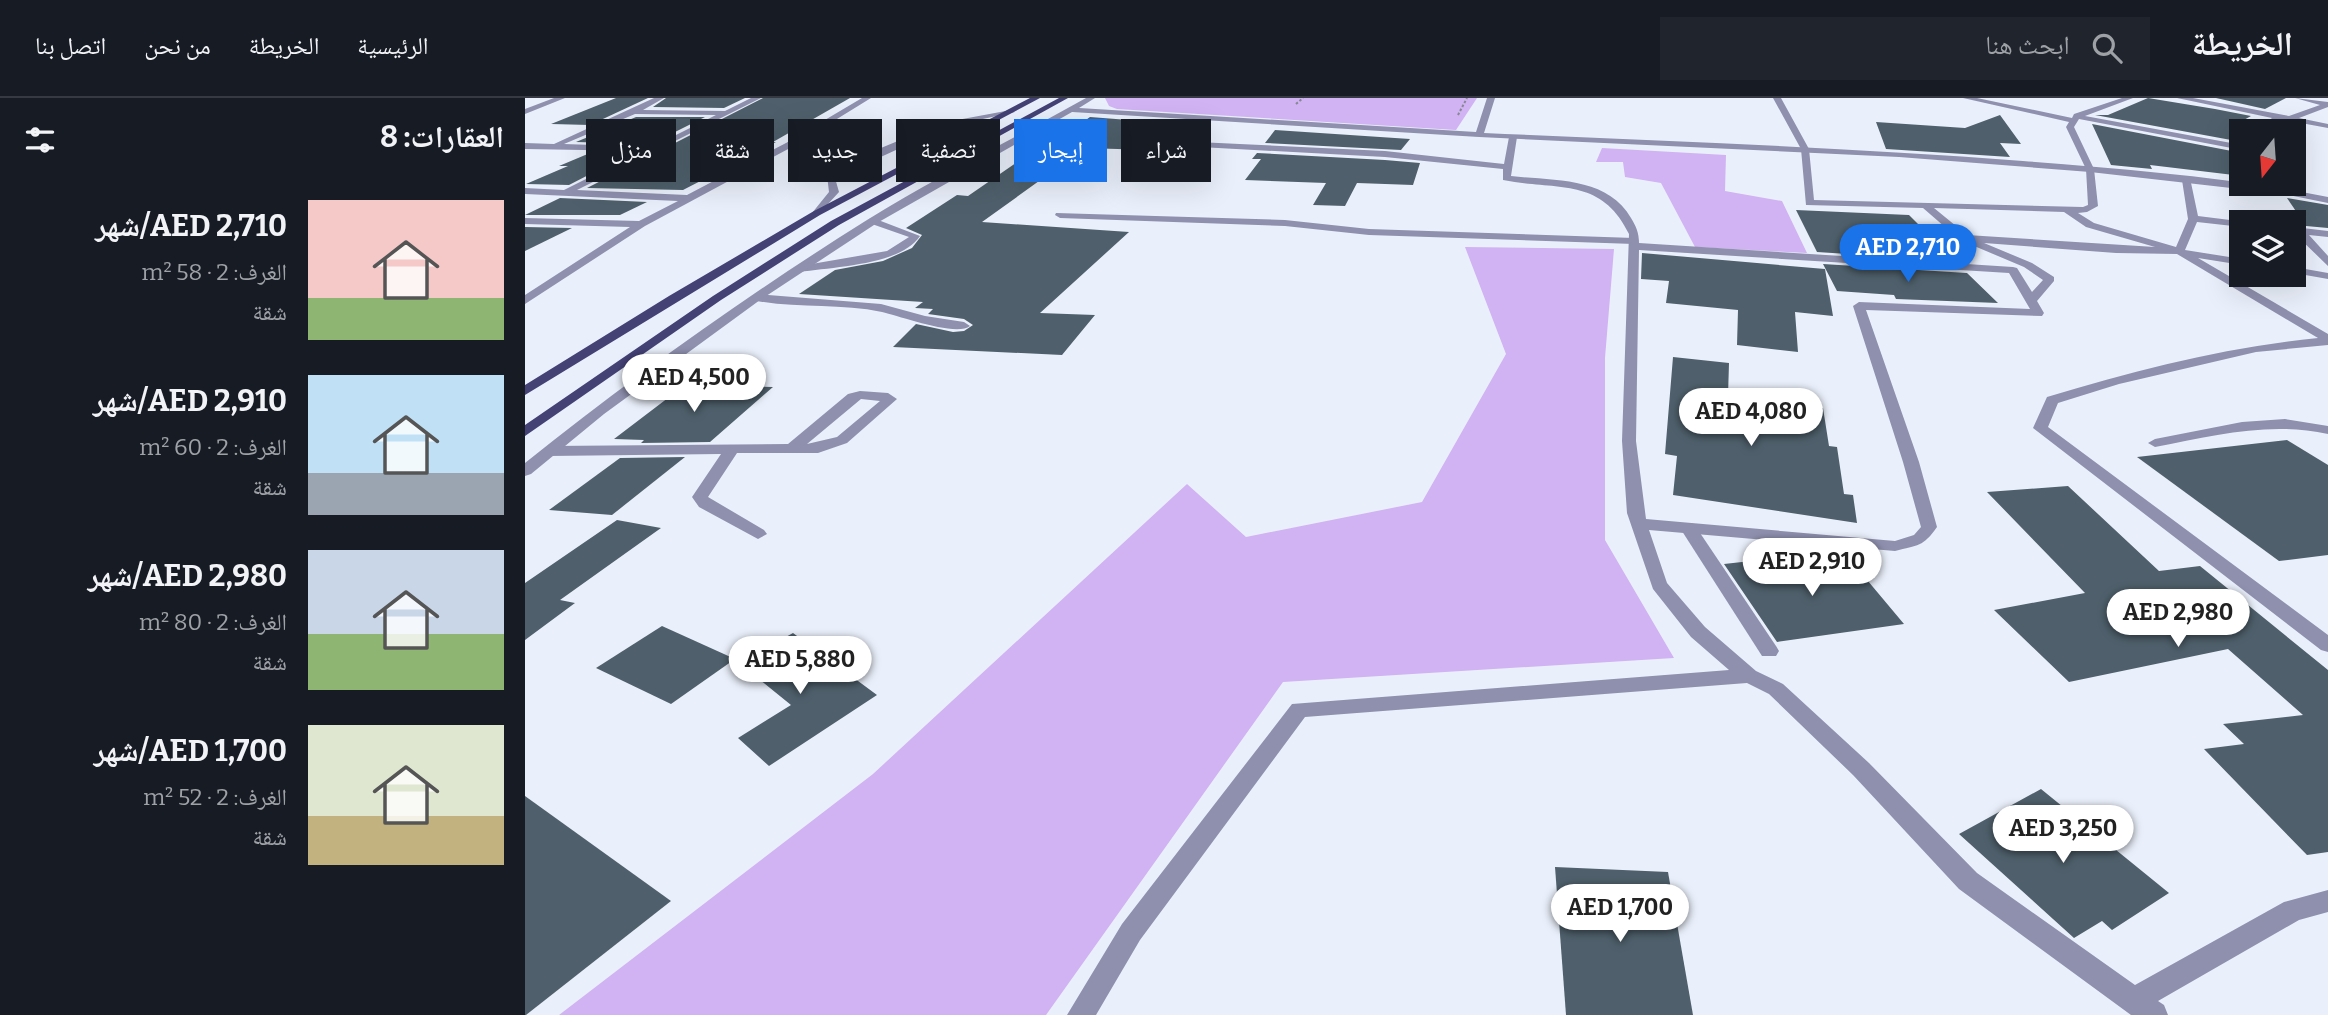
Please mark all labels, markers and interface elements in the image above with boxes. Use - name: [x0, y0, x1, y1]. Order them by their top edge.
- search box: [1660, 17, 2150, 80]
- text: الخريطة: [2192, 24, 2293, 64]
- icon: search: [2088, 29, 2126, 67]
- text: ابحث هنا: [1985, 30, 2070, 61]
- text: اتصل بنا: [35, 32, 106, 60]
- text: من نحن: [144, 32, 211, 60]
- text: الخريطة: [249, 32, 319, 60]
- text: الرئيسية: [357, 32, 429, 60]
- text: العقارات: 8: [380, 119, 504, 155]
- chip: منزل: [586, 119, 676, 182]
- chip: شقة: [690, 119, 774, 182]
- chip: جديد: [788, 119, 882, 182]
- chip: تصفية: [896, 119, 1000, 182]
- chip: إيجار: [1014, 119, 1107, 182]
- chip: شراء: [1121, 119, 1211, 182]
- north arrow: [2229, 119, 2307, 196]
- map controls: [2229, 119, 2306, 287]
- icon: filters: [21, 121, 59, 159]
- text: AED 2,710/شهر: [95, 208, 287, 244]
- button: layers: [2229, 210, 2306, 287]
- pin: AED 2,710: [1828, 225, 1988, 284]
- icon: home: [364, 228, 448, 312]
- text: AED 2,710: [1856, 233, 1960, 261]
- text: الغرف: 2 · 58 m²: [141, 258, 287, 286]
- text: شقة: [253, 298, 287, 326]
- pin: AED 4,500: [614, 354, 774, 414]
- text: AED 4,500: [638, 363, 750, 391]
- text: AED 2,910/شهر: [93, 383, 287, 419]
- pin: AED 4,080: [1671, 388, 1831, 448]
- text: AED 4,080: [1695, 397, 1807, 425]
- icon: home: [364, 403, 448, 487]
- text: الغرف: 2 · 60 m²: [139, 433, 287, 461]
- text: شقة: [253, 473, 287, 501]
- pin: AED 2,910: [1732, 538, 1892, 598]
- text: AED 2,910: [1759, 547, 1865, 575]
- text: AED 2,980/شهر: [88, 558, 287, 594]
- icon: home: [364, 578, 448, 662]
- pin: AED 2,980: [2098, 589, 2258, 649]
- text: AED 2,980: [2123, 598, 2233, 626]
- text: الغرف: 2 · 80 m²: [139, 608, 287, 636]
- pin: AED 5,880: [720, 636, 880, 696]
- text: AED 5,880: [745, 645, 855, 673]
- text: شقة: [253, 648, 287, 676]
- text: AED 1,700/شهر: [94, 733, 287, 769]
- icon: home: [364, 753, 448, 837]
- text: الغرف: 2 · 52 m²: [143, 783, 287, 811]
- pin: AED 3,250: [1983, 806, 2143, 865]
- text: AED 3,250: [2009, 814, 2117, 842]
- text: شقة: [253, 823, 287, 851]
- pin: AED 1,700: [1540, 884, 1700, 944]
- text: AED 1,700: [1567, 893, 1673, 921]

